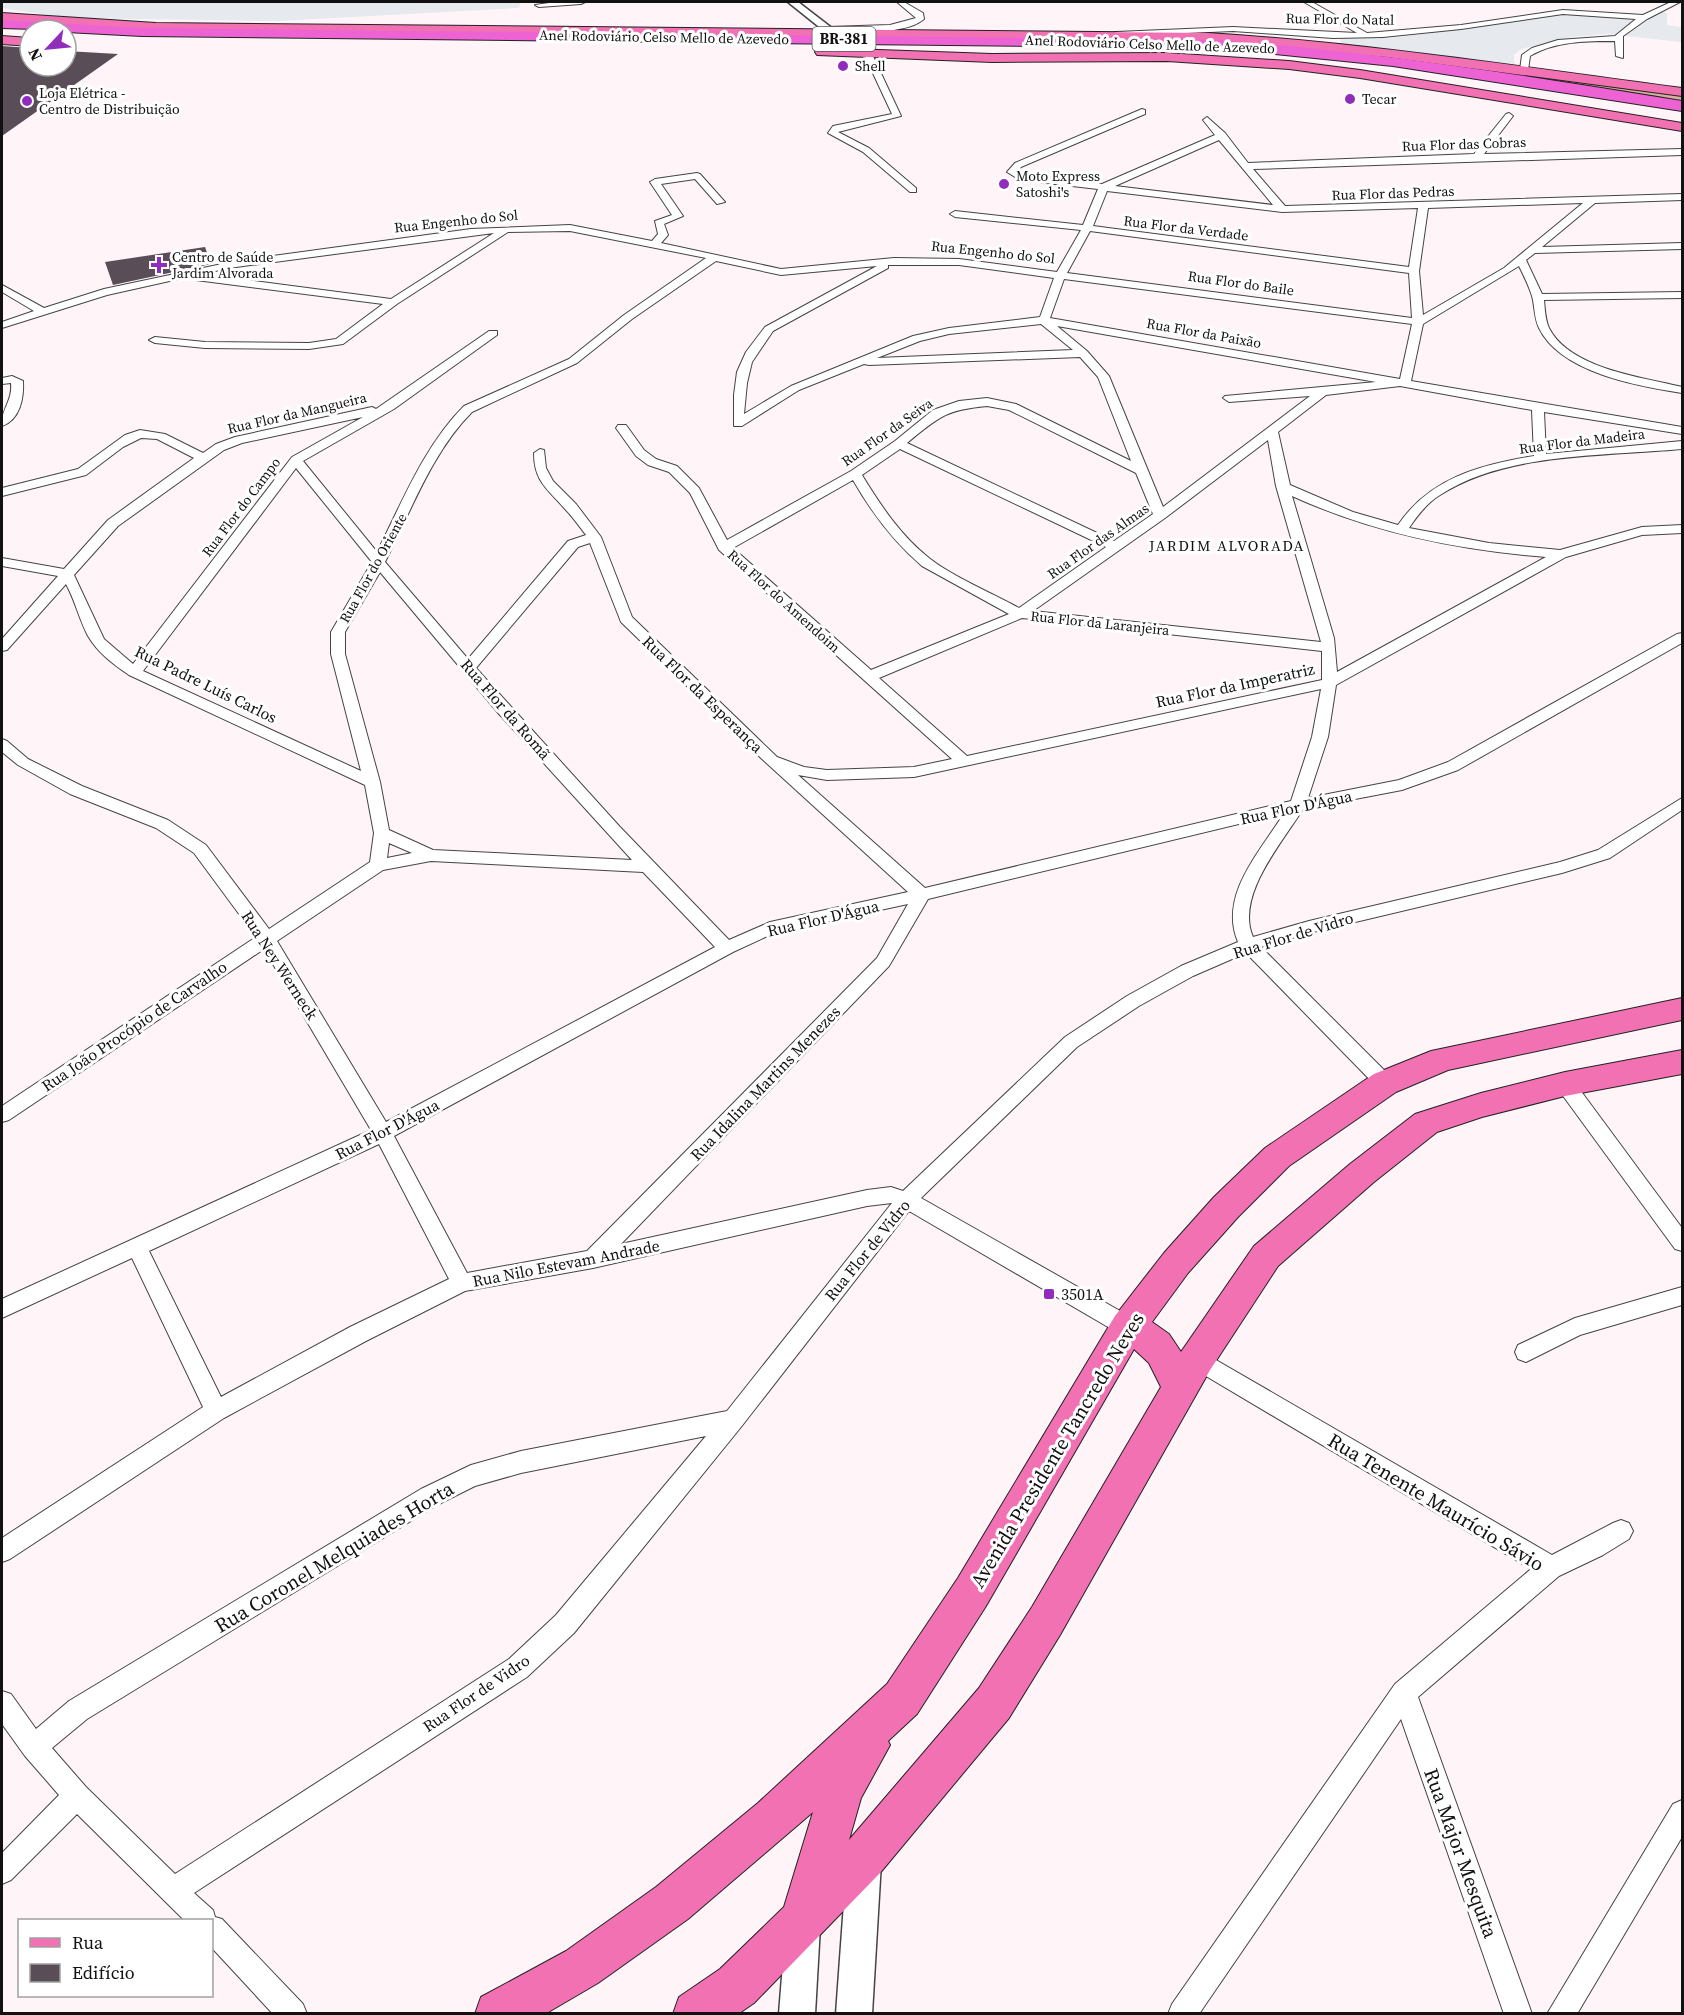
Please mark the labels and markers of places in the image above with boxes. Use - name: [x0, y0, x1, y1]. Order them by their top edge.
- place label: Shell: [855, 56, 886, 76]
- marker: Shell: [836, 59, 850, 73]
- place label: Loja Elétrica - Centro de Distribuição: [39, 83, 180, 119]
- place label: Tecar: [1362, 89, 1397, 109]
- marker: Tecar: [1343, 92, 1357, 106]
- marker: Loja Elétrica - Centro de Distribuição: [20, 94, 34, 108]
- place label: Moto Express Satoshi's: [1016, 166, 1100, 202]
- marker: Moto Express Satoshi's: [997, 177, 1011, 191]
- place label: Centro de Saúde Jardim Alvorada: [171, 247, 274, 283]
- marker: Centro de Saúde Jardim Alvorada: [150, 256, 168, 274]
- place label: 3501A: [1061, 1283, 1104, 1305]
- marker: 3501A: [1042, 1287, 1056, 1301]

